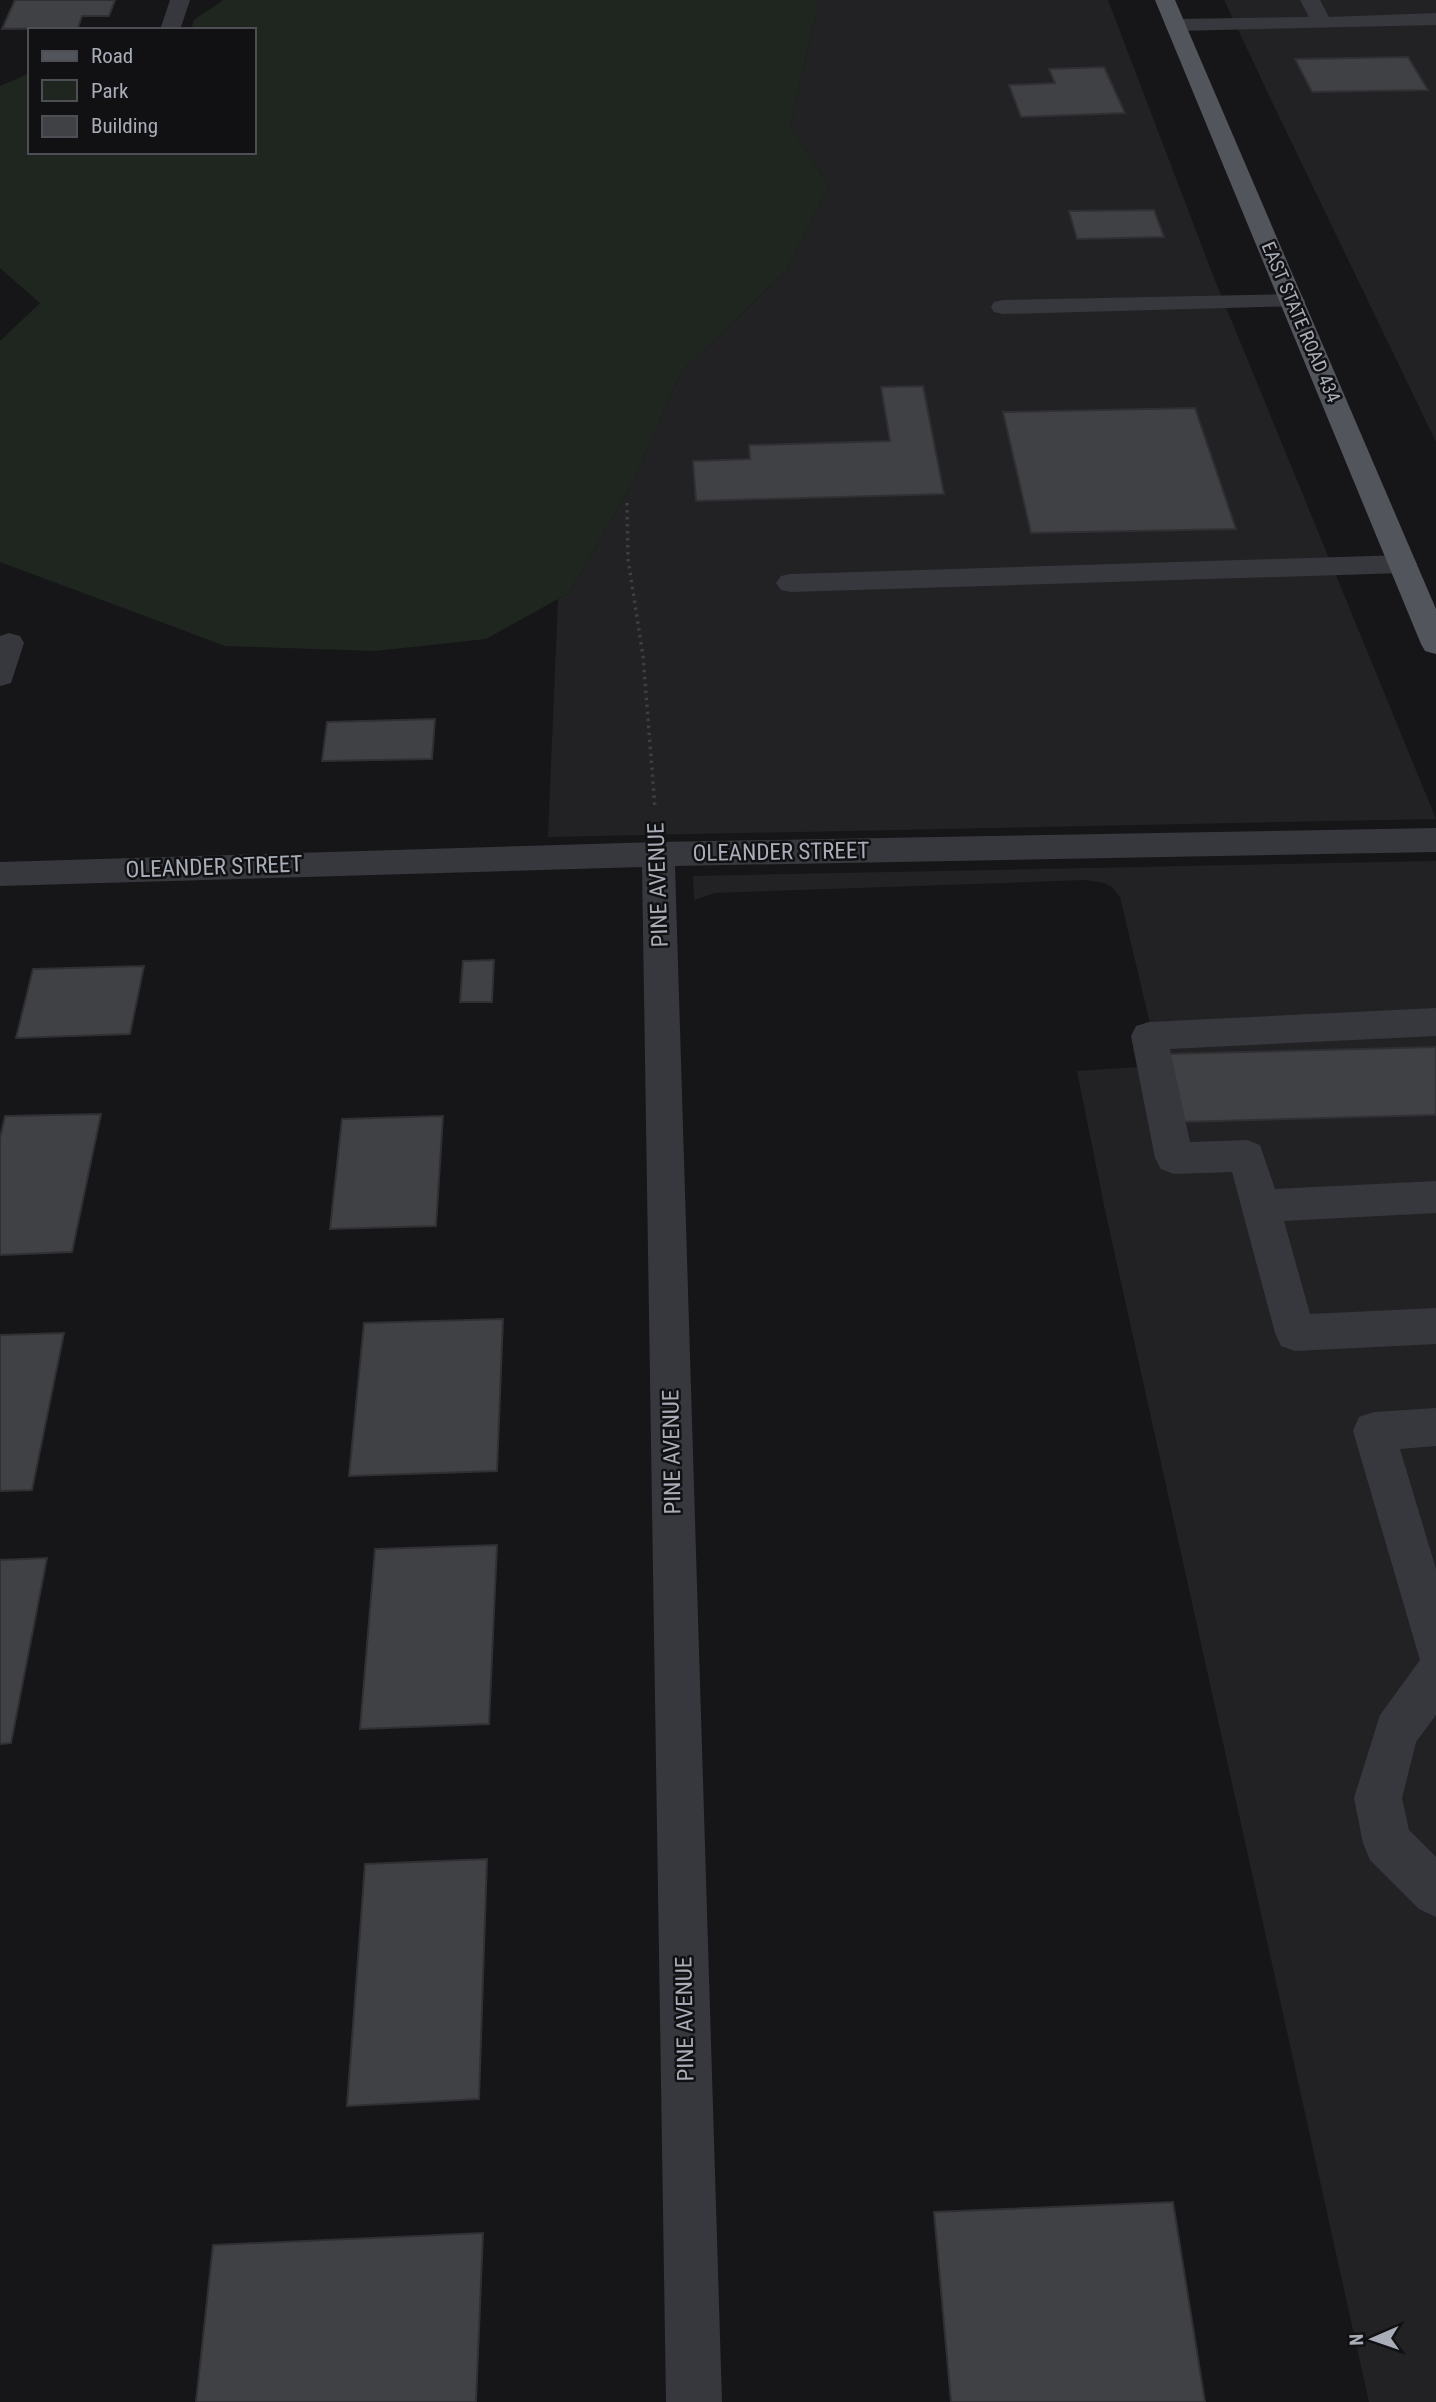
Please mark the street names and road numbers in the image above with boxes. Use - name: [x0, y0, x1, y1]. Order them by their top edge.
- street label: EAST STATE ROAD 434: [1257, 238, 1345, 406]
- street label: PINE AVENUE: [642, 822, 674, 948]
- street label: OLEANDER STREET: [692, 837, 870, 867]
- street label: OLEANDER STREET: [125, 850, 303, 884]
- street label: PINE AVENUE: [657, 1389, 687, 1515]
- street label: PINE AVENUE: [670, 1956, 700, 2082]

